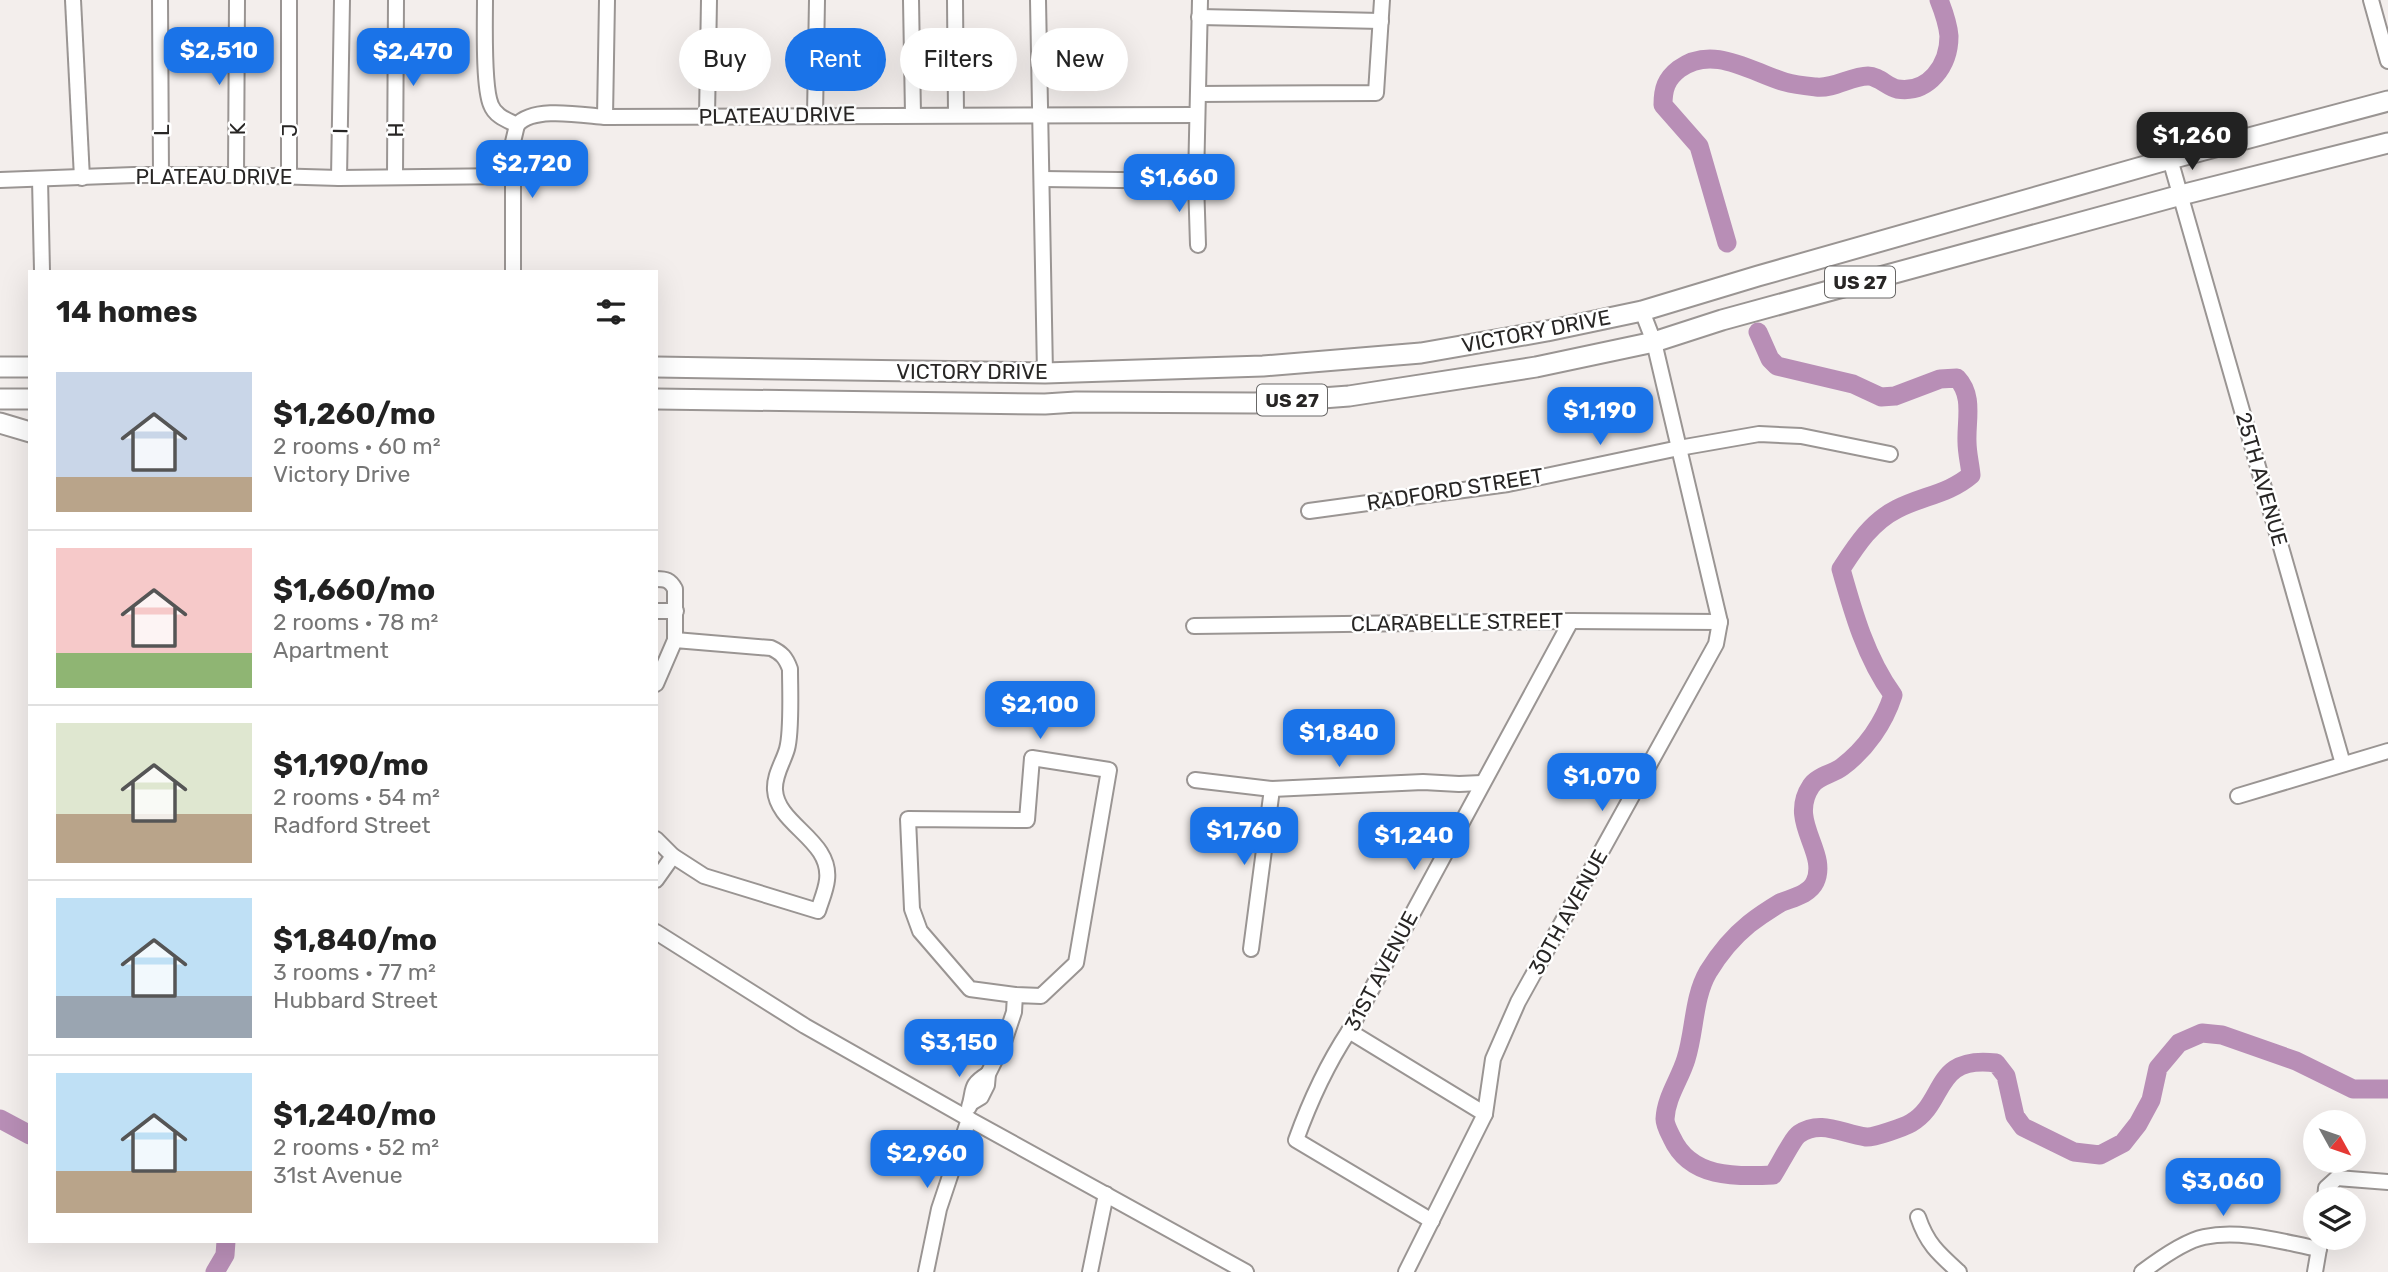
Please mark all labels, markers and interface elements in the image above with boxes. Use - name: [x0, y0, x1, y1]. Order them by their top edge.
- pin: $2,510: [162, 28, 276, 87]
- pin: $2,470: [356, 28, 470, 88]
- chip: Buy: [679, 28, 771, 91]
- chip: Rent: [785, 28, 886, 91]
- chip: Filters: [900, 28, 1017, 91]
- chip: New: [1031, 28, 1128, 91]
- text: $2,510: [180, 36, 258, 64]
- text: $2,470: [373, 37, 453, 65]
- street label: PLATEAU DRIVE: [698, 101, 856, 129]
- pin: $1,260: [2135, 113, 2249, 172]
- text: $1,260: [2153, 121, 2231, 149]
- street label: K: [225, 122, 250, 135]
- street label: J: [277, 123, 302, 137]
- street label: H: [383, 123, 408, 138]
- street label: L: [149, 124, 174, 136]
- street label: I: [327, 128, 353, 134]
- pin: $2,720: [475, 140, 589, 200]
- text: $2,720: [492, 149, 572, 177]
- pin: $1,660: [1122, 154, 1236, 214]
- text: $1,660: [1140, 163, 1218, 191]
- street label: PLATEAU DRIVE: [136, 164, 292, 189]
- road number: US 27: [1825, 266, 1895, 298]
- icon: filters: [592, 293, 630, 331]
- text: 14 homes: [56, 294, 198, 330]
- street label: VICTORY DRIVE: [1459, 304, 1613, 358]
- street label: VICTORY DRIVE: [896, 359, 1048, 384]
- road number: US 27: [1257, 384, 1327, 416]
- pin: $1,190: [1543, 388, 1657, 447]
- text: $1,260/mo: [273, 396, 436, 432]
- text: $1,190: [1563, 396, 1637, 424]
- icon: home: [112, 400, 196, 484]
- street label: 25TH AVENUE: [2231, 409, 2293, 549]
- text: 2 rooms · 60 m²: [273, 432, 441, 460]
- text: Victory Drive: [273, 460, 410, 488]
- street label: RADFORD STREET: [1365, 463, 1545, 515]
- text: $1,660/mo: [273, 572, 435, 608]
- icon: home: [112, 576, 196, 660]
- text: 2 rooms · 78 m²: [273, 608, 438, 636]
- street label: CLARABELLE STREET: [1351, 608, 1563, 636]
- text: Apartment: [273, 636, 389, 664]
- pin: $2,100: [983, 682, 1097, 741]
- text: $2,100: [1001, 690, 1079, 718]
- pin: $1,840: [1282, 710, 1396, 769]
- text: $1,840: [1299, 718, 1379, 746]
- text: $1,190/mo: [273, 747, 429, 783]
- icon: home: [112, 751, 196, 835]
- pin: $1,070: [1545, 754, 1659, 813]
- text: $1,070: [1563, 762, 1641, 790]
- text: 2 rooms · 54 m²: [273, 783, 440, 811]
- pin: $1,760: [1187, 808, 1301, 867]
- text: Radford Street: [273, 811, 431, 839]
- pin: $1,240: [1357, 812, 1471, 872]
- text: $1,760: [1206, 816, 1282, 844]
- text: $1,240: [1374, 821, 1454, 849]
- street label: 30TH AVENUE: [1523, 845, 1613, 979]
- street label: 31ST AVENUE: [1339, 907, 1423, 1035]
- text: $1,840/mo: [273, 922, 437, 958]
- icon: home: [112, 926, 196, 1010]
- text: 3 rooms · 77 m²: [273, 958, 436, 986]
- text: Hubbard Street: [273, 986, 438, 1014]
- pin: $3,150: [902, 1020, 1016, 1079]
- text: $3,150: [920, 1028, 998, 1056]
- text: $1,240/mo: [273, 1097, 436, 1133]
- icon: home: [112, 1101, 196, 1185]
- north arrow: [2303, 1110, 2366, 1172]
- map controls: [2303, 1110, 2366, 1250]
- pin: $2,960: [870, 1130, 984, 1190]
- text: 2 rooms · 52 m²: [273, 1133, 439, 1161]
- text: $2,960: [886, 1139, 968, 1167]
- pin: $3,060: [2166, 1158, 2280, 1218]
- text: 31st Avenue: [273, 1161, 403, 1189]
- text: $3,060: [2181, 1167, 2265, 1195]
- button: layers: [2303, 1187, 2366, 1250]

